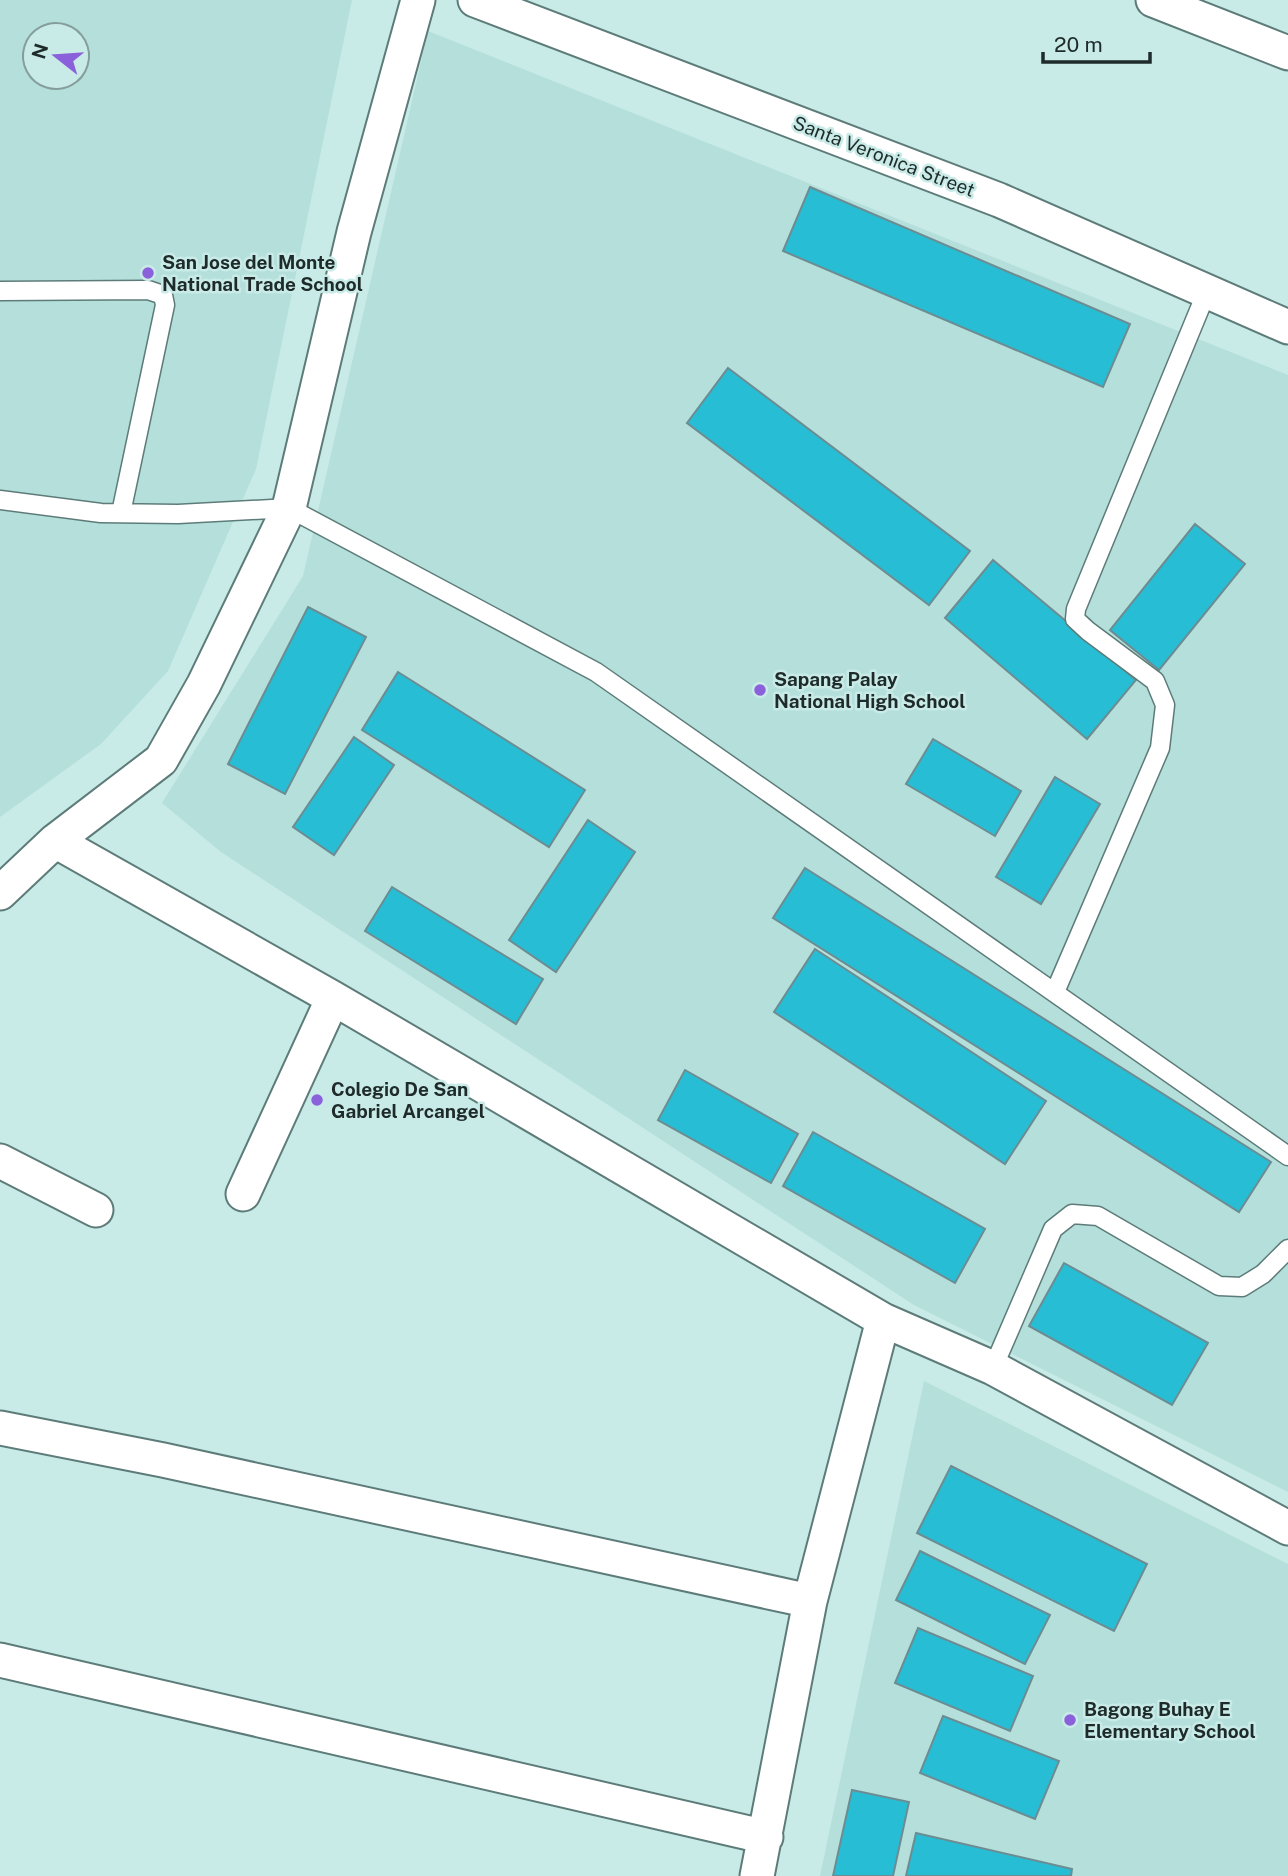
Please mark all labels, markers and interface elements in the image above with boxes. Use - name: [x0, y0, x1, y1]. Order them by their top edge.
- north arrow: [21, 21, 91, 91]
- scale bar: [1043, 21, 1150, 65]
- text: 20 m: [1054, 32, 1103, 57]
- text: N: [27, 41, 52, 61]
- street label: Santa Veronica Street: [790, 111, 978, 201]
- place label: San Jose del Monte National Trade School: [162, 251, 363, 295]
- marker: San Jose del Monte National Trade School: [140, 265, 156, 281]
- place label: Sapang Palay National High School: [774, 668, 966, 712]
- marker: Sapang Palay National High School: [752, 682, 768, 698]
- place label: Colegio De San Gabriel Arcangel: [331, 1078, 485, 1122]
- marker: Colegio De San Gabriel Arcangel: [309, 1092, 325, 1108]
- place label: Bagong Buhay E Elementary School: [1084, 1698, 1256, 1742]
- marker: Bagong Buhay E Elementary School: [1062, 1712, 1078, 1728]

